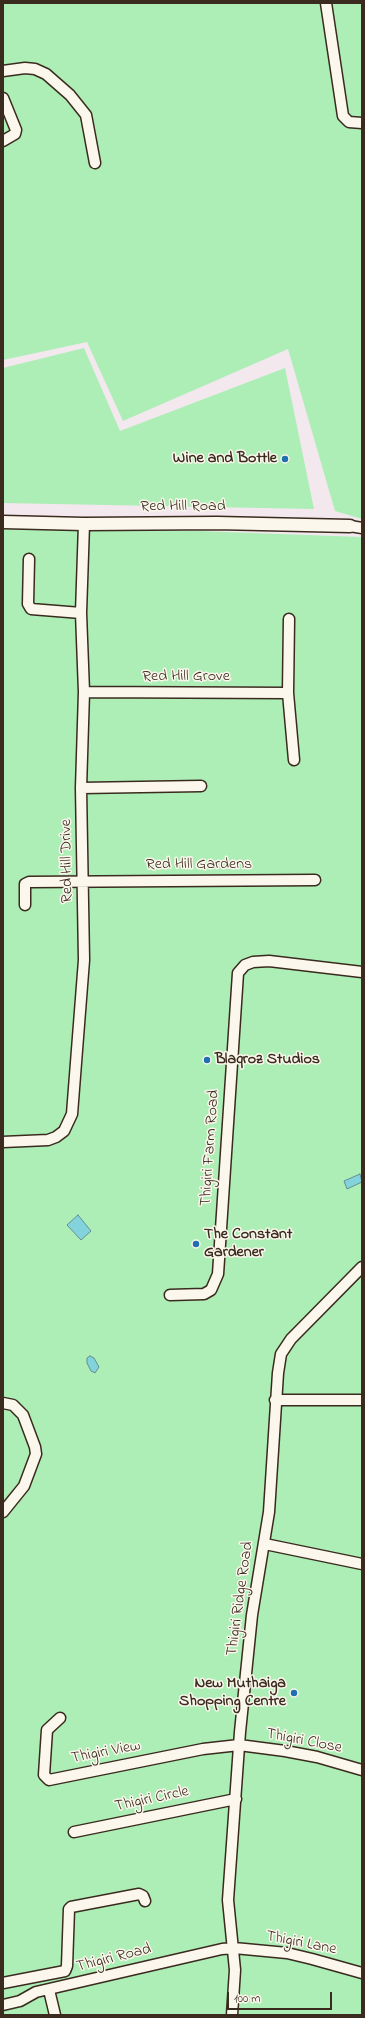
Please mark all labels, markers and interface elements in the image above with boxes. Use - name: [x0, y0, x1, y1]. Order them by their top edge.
- place label: Wine and Bottle: [173, 449, 277, 469]
- marker: Wine and Bottle: [280, 454, 290, 464]
- street label: Red Hill Road: [140, 497, 226, 517]
- street label: Red Hill Grove: [142, 667, 230, 687]
- street label: Red Hill Drive: [58, 819, 78, 903]
- street label: Red Hill Gardens: [146, 855, 252, 875]
- place label: Blaqroz Studios: [215, 1050, 320, 1070]
- marker: Blaqroz Studios: [202, 1055, 212, 1065]
- street label: Thigiri Farm Road: [197, 1089, 225, 1207]
- place label: The Constant Gardener: [204, 1225, 292, 1263]
- marker: The Constant Gardener: [191, 1239, 201, 1249]
- street label: Thigiri Ridge Road: [223, 1540, 259, 1658]
- place label: New Muthaiga Shopping Centre: [179, 1674, 286, 1712]
- marker: New Muthaiga Shopping Centre: [289, 1688, 299, 1698]
- street label: Thigiri Close: [265, 1725, 343, 1759]
- street label: Thigiri View: [70, 1737, 142, 1769]
- street label: Thigiri Circle: [113, 1783, 191, 1817]
- street label: Thigiri Lane: [264, 1928, 338, 1960]
- street label: Thigiri Road: [75, 1940, 153, 1978]
- scale bar: [229, 1984, 334, 2010]
- text: 100 m: [234, 1990, 261, 2008]

